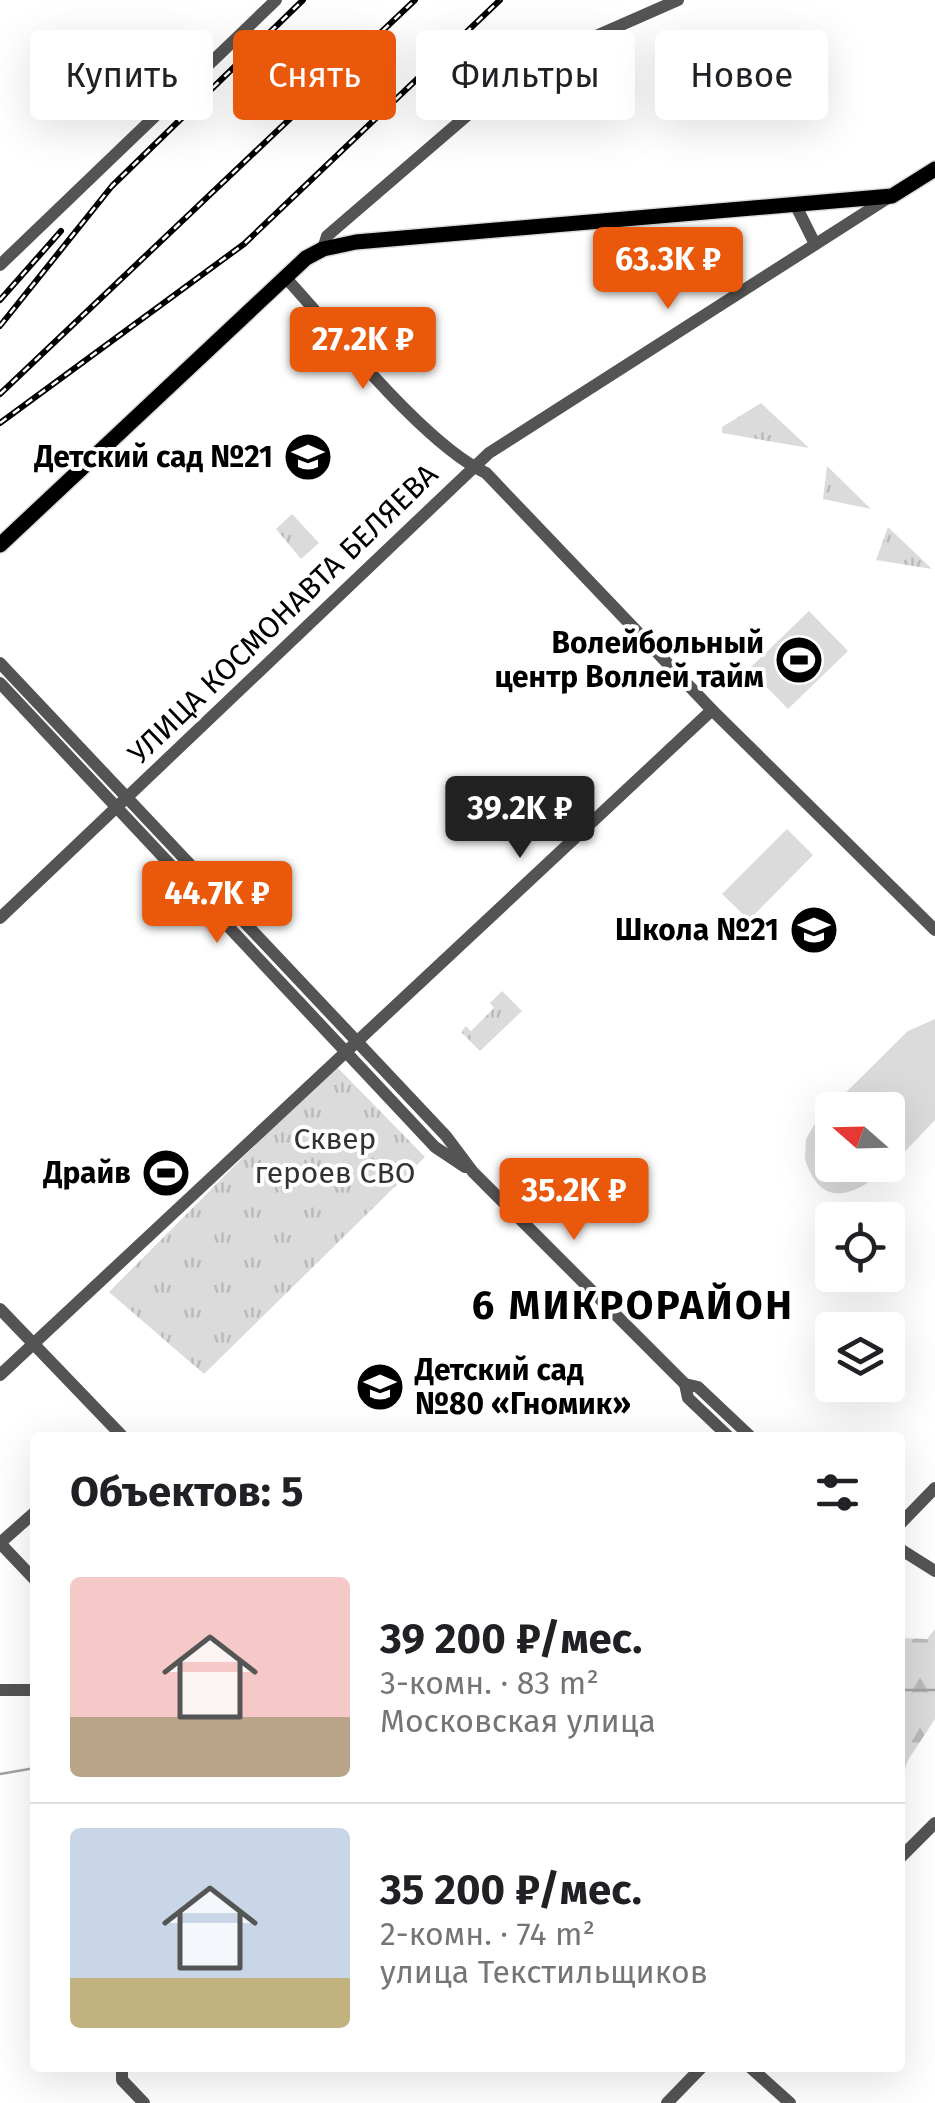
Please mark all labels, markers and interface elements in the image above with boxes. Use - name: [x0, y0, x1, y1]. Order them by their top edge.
- chip: Купить: [30, 30, 213, 120]
- chip: Снять: [233, 30, 396, 120]
- chip: Фильтры: [416, 30, 635, 120]
- chip: Новое: [655, 30, 828, 120]
- pin: 63.3K ₽: [576, 227, 760, 312]
- text: 63.3K ₽: [615, 240, 721, 278]
- pin: 27.2K ₽: [271, 307, 455, 392]
- text: 27.2K ₽: [312, 320, 414, 358]
- school or university icon: Детский сад №21: [282, 431, 334, 483]
- place label: Детский сад №21: [33, 439, 273, 475]
- street label: УЛИЦА КОСМОНАВТА БЕЛЯЕВА: [121, 456, 446, 772]
- place label: Волейбольный центр Воллей тайм: [495, 625, 764, 695]
- sports icon: Волейбольный центр Воллей тайм: [773, 634, 825, 686]
- pin: 39.2K ₽: [428, 776, 612, 861]
- text: 39.2K ₽: [467, 789, 573, 827]
- pin: 44.7K ₽: [125, 861, 309, 946]
- text: 44.7K ₽: [164, 874, 270, 912]
- school or university icon: Школа №21: [788, 904, 840, 956]
- place label: Школа №21: [615, 912, 779, 948]
- north arrow: [815, 1092, 905, 1182]
- map controls: [815, 1092, 905, 1402]
- park label: Сквер героев СВО: [255, 1121, 415, 1191]
- sports icon: Драйв: [140, 1147, 192, 1199]
- place label: Драйв: [43, 1155, 131, 1191]
- pin: 35.2K ₽: [482, 1158, 666, 1243]
- text: 35.2K ₽: [522, 1171, 626, 1209]
- button: locate: [815, 1202, 905, 1292]
- district label: 6 МИКРОРАЙОН: [472, 1282, 794, 1330]
- button: layers: [815, 1312, 905, 1402]
- place label: Детский сад №80 «Гномик»: [414, 1352, 631, 1422]
- school or university icon: Детский сад №80 «Гномик»: [354, 1361, 406, 1413]
- icon: filters: [810, 1465, 865, 1520]
- text: Объектов: 5: [70, 1467, 303, 1517]
- text: 39 200 ₽/мес.: [380, 1614, 642, 1664]
- icon: home: [150, 1617, 270, 1737]
- text: 3-комн. · 83 m²: [380, 1664, 599, 1702]
- text: Московская улица: [380, 1702, 656, 1740]
- text: 35 200 ₽/мес.: [380, 1865, 642, 1915]
- icon: home: [150, 1868, 270, 1988]
- text: 2-комн. · 74 m²: [380, 1915, 595, 1953]
- text: улица Текстильщиков: [380, 1953, 708, 1991]

